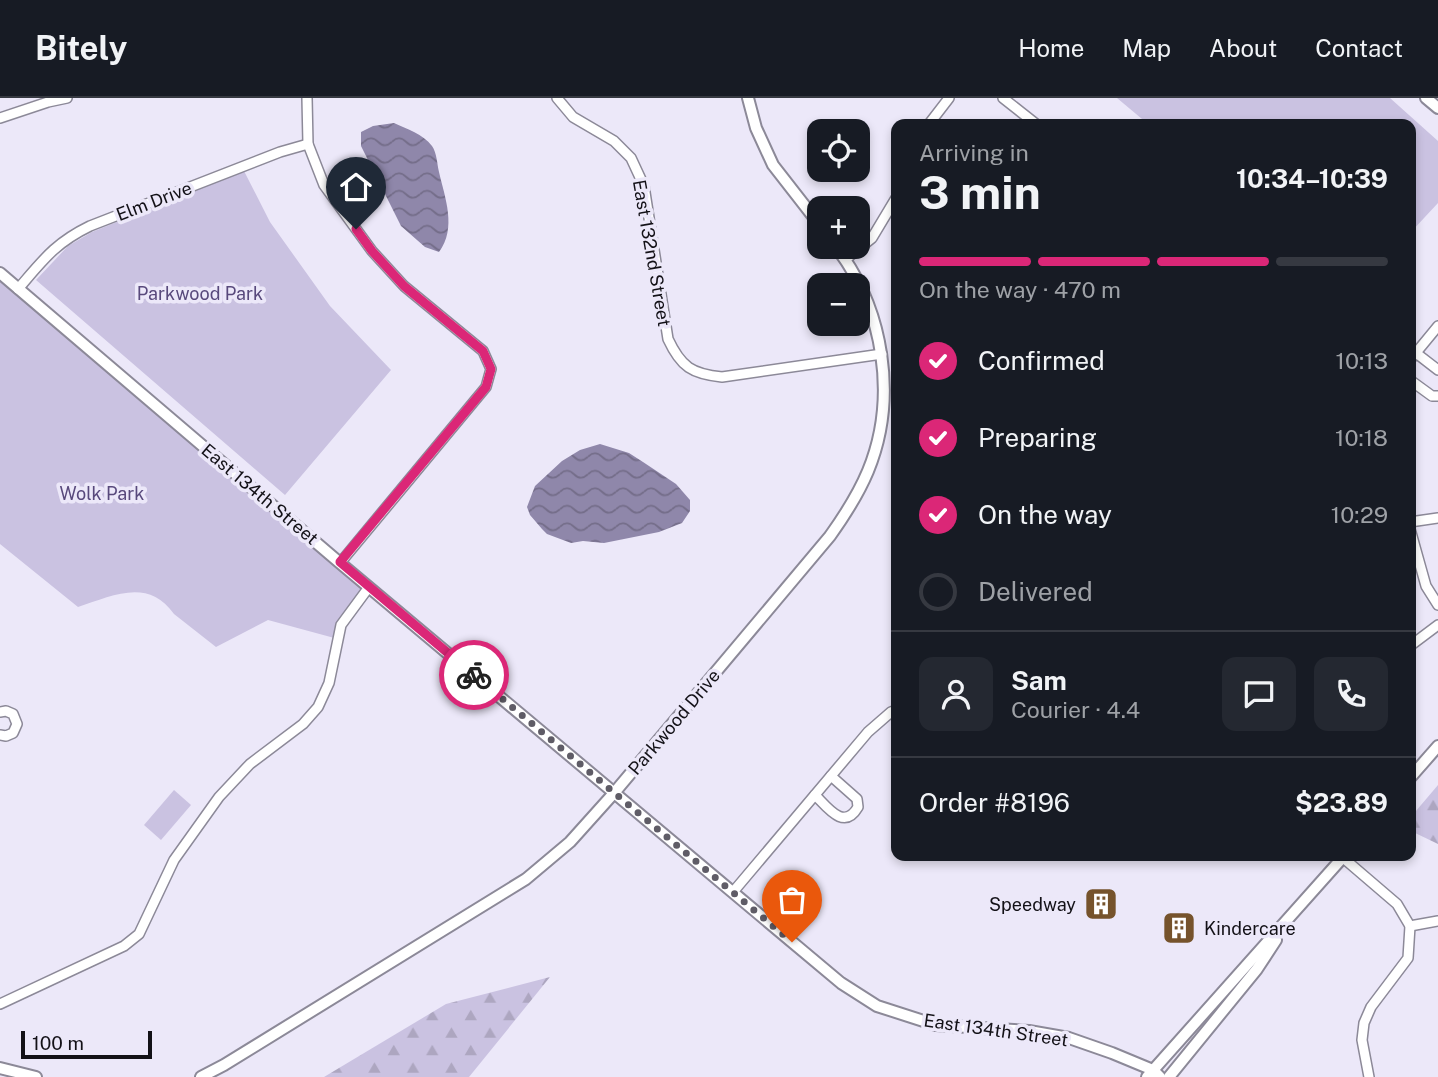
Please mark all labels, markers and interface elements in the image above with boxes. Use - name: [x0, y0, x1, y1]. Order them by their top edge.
- text: Bitely: [35, 29, 127, 67]
- text: Home: [1018, 34, 1084, 62]
- text: Map: [1122, 34, 1171, 62]
- text: About: [1209, 34, 1277, 62]
- text: Contact: [1315, 34, 1403, 62]
- map controls: [807, 119, 870, 336]
- button: locate: [807, 119, 870, 182]
- text: Arriving in: [919, 139, 1029, 166]
- pin: [326, 157, 386, 229]
- text: 10:34–10:39: [1236, 163, 1388, 194]
- text: 3 min: [919, 165, 1041, 219]
- icon: home: [337, 168, 375, 206]
- street label: Elm Drive: [113, 177, 195, 225]
- street label: East 132nd Street: [629, 178, 675, 328]
- button: +: [807, 196, 870, 259]
- button: −: [807, 273, 870, 336]
- text: On the way · 470 m: [919, 276, 1121, 303]
- park label: Parkwood Park: [137, 283, 263, 304]
- icon: check: [919, 342, 957, 380]
- text: Confirmed: [978, 345, 1105, 376]
- text: 10:13: [1336, 347, 1388, 374]
- icon: check: [919, 419, 957, 457]
- text: Preparing: [978, 422, 1097, 453]
- text: 10:18: [1335, 424, 1388, 451]
- street label: East 134th Street: [198, 439, 322, 549]
- park label: Wolk Park: [60, 483, 144, 504]
- icon: check: [919, 496, 957, 534]
- text: On the way: [978, 499, 1112, 530]
- text: 10:29: [1331, 501, 1388, 528]
- text: Delivered: [978, 576, 1093, 607]
- courier: [439, 640, 509, 710]
- icon: bike: [455, 656, 493, 694]
- button: person: [919, 657, 993, 731]
- button: chat: [1222, 657, 1296, 731]
- button: phone: [1314, 657, 1388, 731]
- street label: Parkwood Drive: [624, 665, 724, 779]
- text: Sam: [1011, 665, 1067, 696]
- text: Courier · 4.4: [1011, 696, 1140, 723]
- text: Order #8196: [919, 787, 1070, 818]
- text: $23.89: [1295, 787, 1388, 818]
- pin: [762, 870, 822, 942]
- icon: bag: [773, 881, 811, 919]
- building icon: Speedway: [1082, 885, 1120, 923]
- place label: Speedway: [989, 894, 1076, 915]
- building icon: Kindercare: [1160, 909, 1198, 947]
- place label: Kindercare: [1204, 918, 1296, 939]
- street label: East 134th Street: [923, 1009, 1069, 1051]
- scale bar: [21, 1028, 152, 1060]
- text: 100 m: [32, 1032, 84, 1054]

